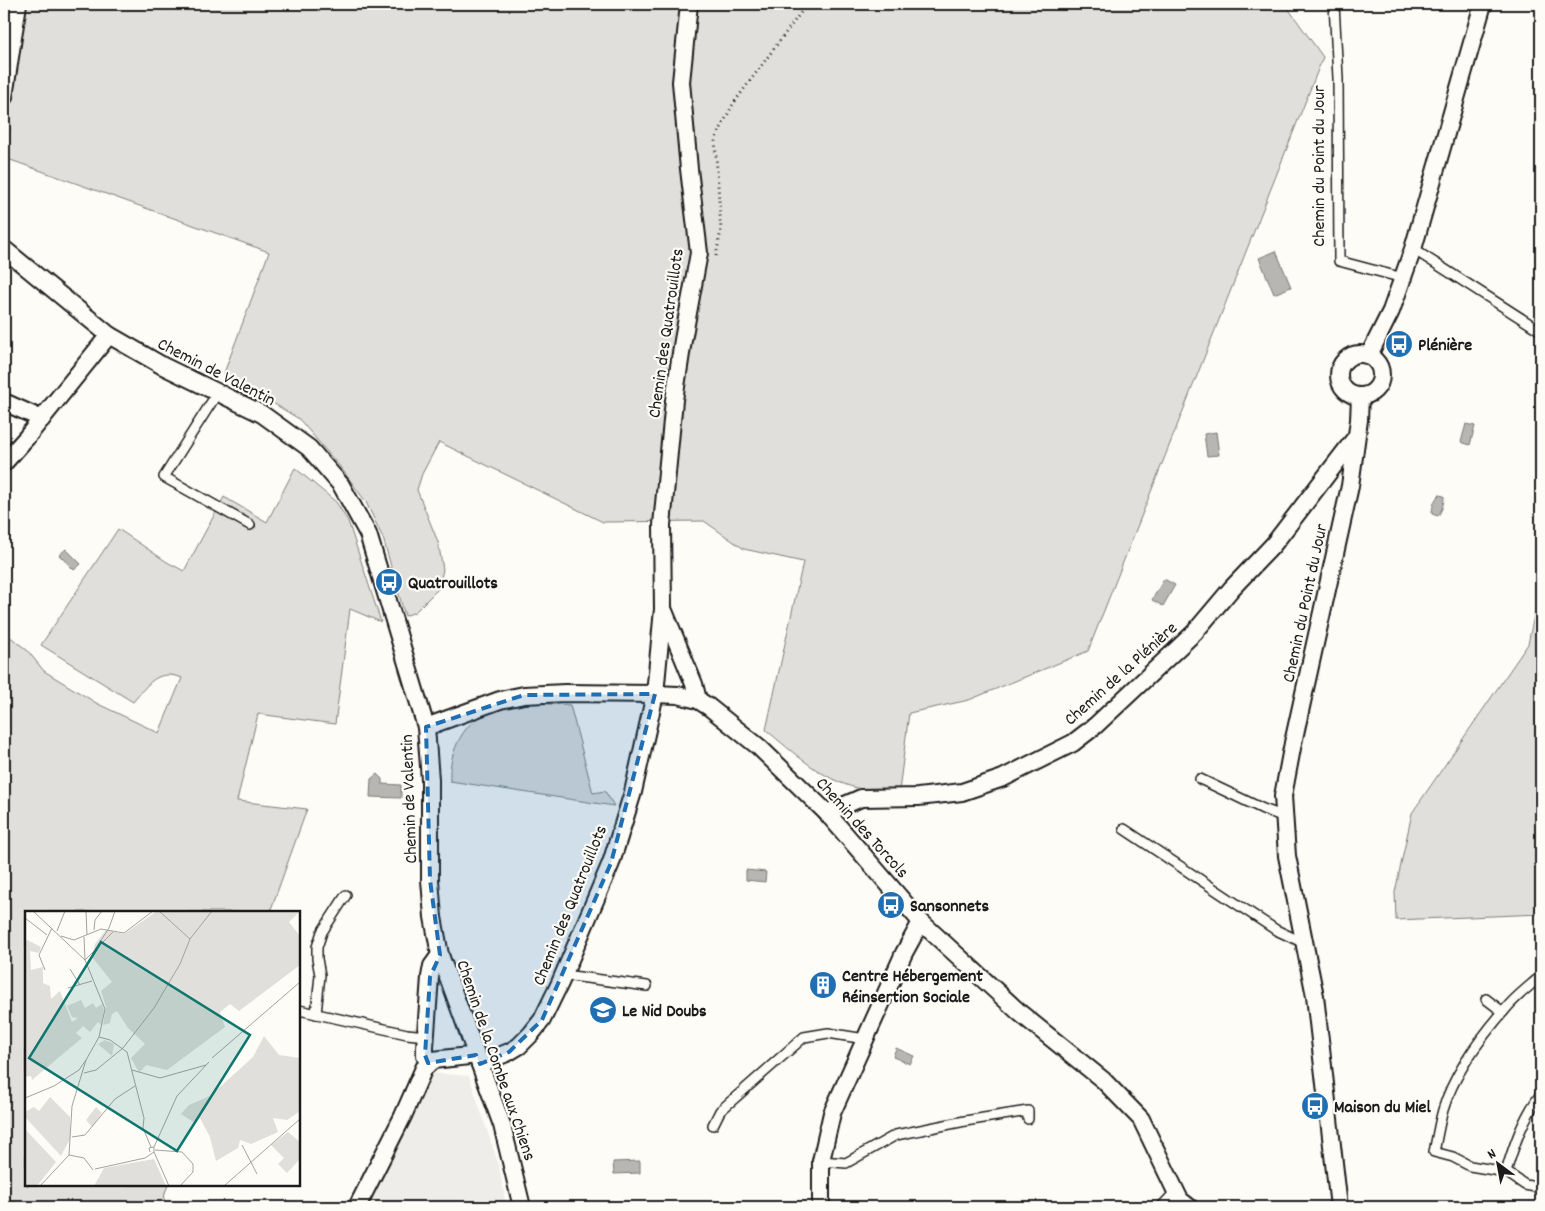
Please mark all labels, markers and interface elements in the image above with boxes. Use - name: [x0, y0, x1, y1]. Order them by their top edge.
- street label: Chemin du Point du Jour: [1308, 85, 1333, 247]
- street label: Chemin des Quatrouillots: [643, 247, 692, 420]
- bus stop icon: Plénière: [1384, 329, 1414, 359]
- street label: Chemin de Valentin: [152, 333, 279, 414]
- place label: Plénière: [1418, 334, 1472, 359]
- street label: Chemin du Point du Jour: [1277, 522, 1336, 685]
- bus stop icon: Quatrouillots: [374, 567, 404, 597]
- place label: Quatrouillots: [408, 572, 498, 597]
- street label: Chemin de la Plénière: [1060, 617, 1184, 733]
- street label: Chemin de Valentin: [396, 734, 425, 864]
- street label: Chemin des Torcols: [809, 773, 913, 885]
- street label: Chemin des Quatrouillots: [528, 822, 615, 990]
- bus stop icon: Sansonnets: [876, 890, 906, 920]
- place label: Sansonnets: [910, 895, 989, 920]
- inset map: [25, 911, 300, 1186]
- street label: Chemin de la Combe aux Chiens: [448, 957, 541, 1165]
- place label: Centre Hébergement Réinsertion Sociale: [842, 965, 983, 1011]
- building icon: Centre Hébergement Réinsertion Sociale: [808, 970, 838, 1000]
- school or university icon: Le Nid Doubs: [588, 995, 618, 1025]
- place label: Le Nid Doubs: [622, 1000, 707, 1025]
- bus stop icon: Maison du Miel: [1300, 1091, 1330, 1121]
- place label: Maison du Miel: [1334, 1096, 1431, 1121]
- north arrow: [1472, 1138, 1522, 1188]
- text: N: [1484, 1144, 1500, 1165]

